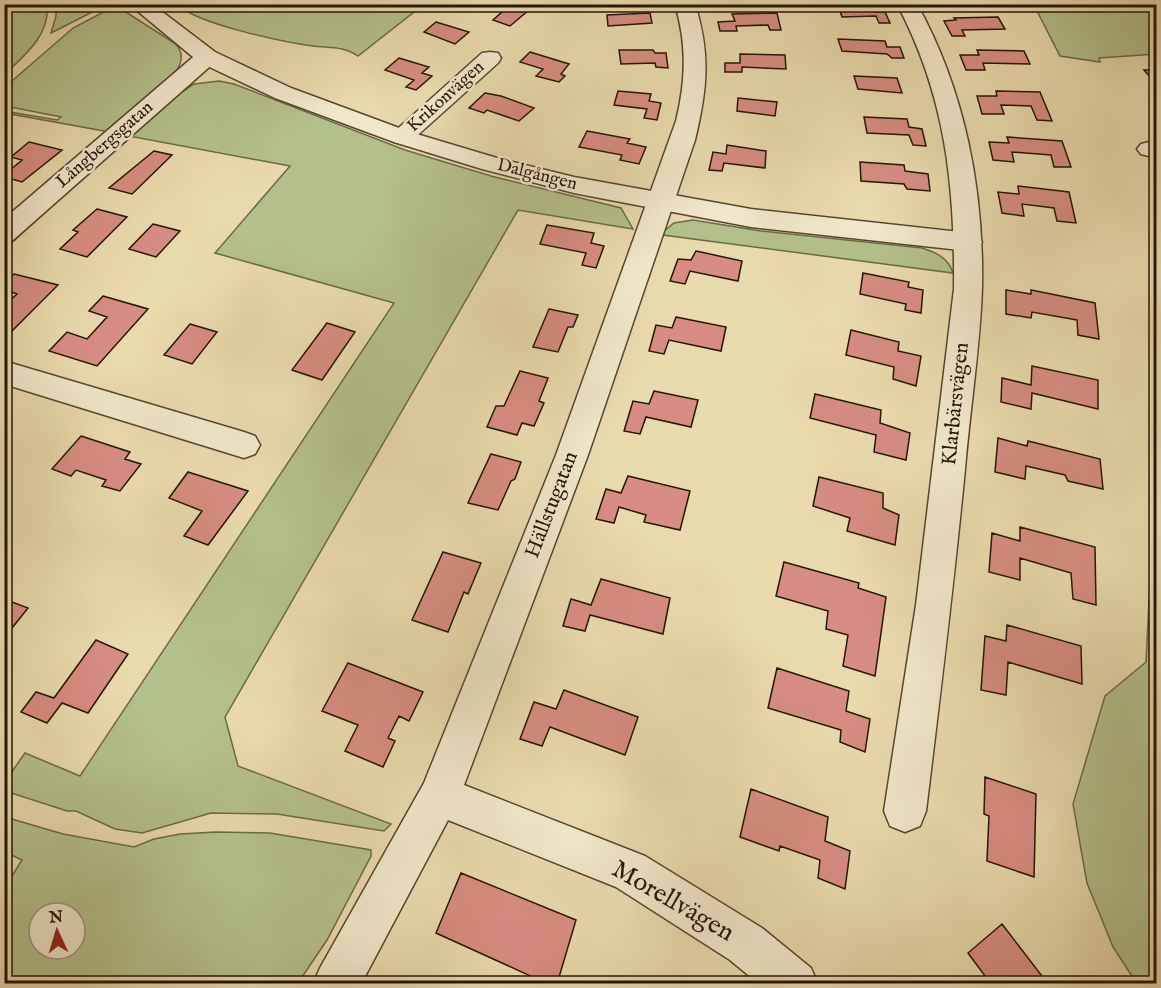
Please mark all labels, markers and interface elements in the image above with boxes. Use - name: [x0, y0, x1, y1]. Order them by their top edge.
- street label: Krikonvägen: [403, 56, 490, 138]
- street label: Långbergsgatan: [52, 96, 159, 194]
- street label: Dalgången: [494, 154, 580, 196]
- street label: Klarbärsvägen: [936, 341, 976, 467]
- street label: Hällstugatan: [519, 448, 585, 562]
- street label: Morellvägen: [606, 853, 740, 949]
- north arrow: [27, 901, 87, 961]
- text: N: [47, 908, 64, 929]

